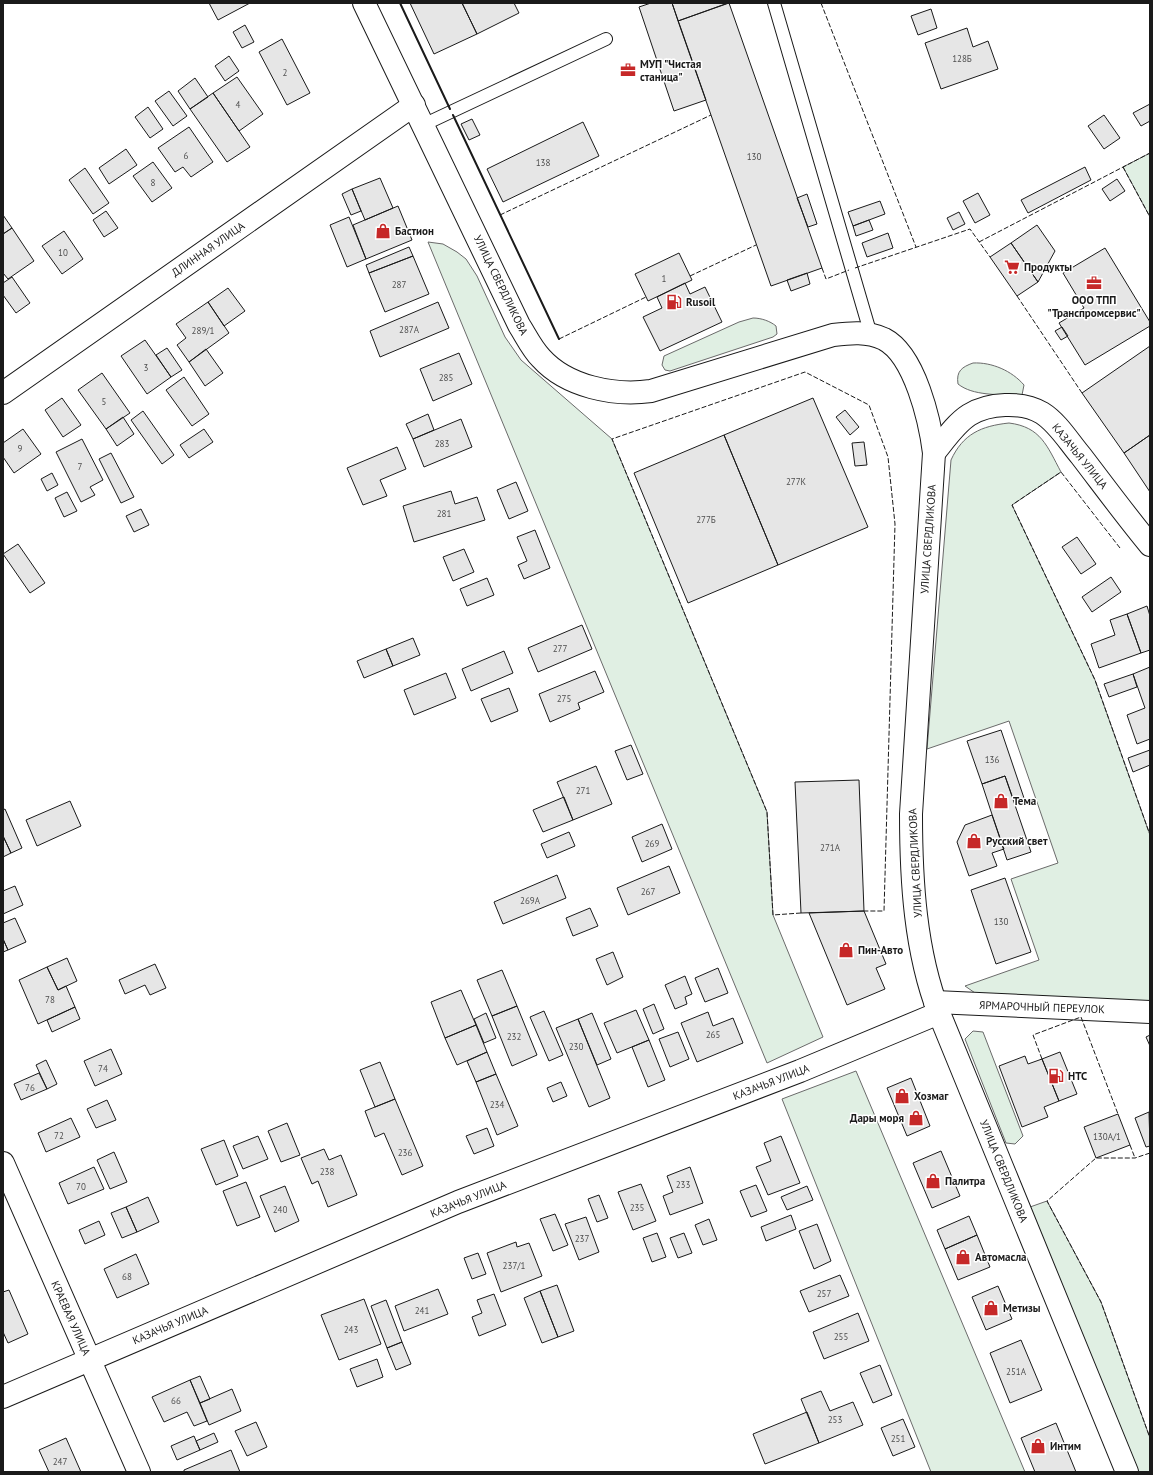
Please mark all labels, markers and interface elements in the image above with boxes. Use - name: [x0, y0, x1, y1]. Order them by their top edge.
- house number: 128Б: [952, 53, 972, 64]
- place label: МУП "Чистая станица": [640, 57, 701, 84]
- office icon: МУП "Чистая станица": [619, 61, 637, 79]
- house number: 2: [283, 67, 288, 78]
- house number: 4: [236, 99, 241, 110]
- house number: 6: [184, 150, 189, 161]
- house number: 130: [747, 151, 761, 162]
- house number: 138: [536, 157, 550, 168]
- house number: 8: [151, 177, 156, 188]
- street label: ДЛИННАЯ УЛИЦА: [169, 218, 248, 279]
- shop icon: Бастион: [374, 222, 392, 240]
- place label: Бастион: [395, 224, 434, 238]
- street label: УЛИЦА СВЕРДЛИКОВА: [471, 233, 532, 338]
- house number: 10: [58, 247, 68, 258]
- supermarket icon: Продукты: [1003, 258, 1021, 276]
- place label: Продукты: [1024, 260, 1072, 274]
- house number: 1: [662, 273, 667, 284]
- office icon: ООО ТПП "Транспромсервис": [1085, 274, 1103, 292]
- house number: 287: [392, 279, 406, 290]
- fuel station icon: Rusoil: [665, 293, 683, 311]
- place label: ООО ТПП "Транспромсервис": [1047, 293, 1141, 320]
- place label: Rusoil: [686, 295, 716, 309]
- house number: 287А: [399, 324, 420, 335]
- house number: 289/1: [192, 325, 214, 336]
- house number: 3: [144, 362, 149, 373]
- house number: 285: [439, 372, 453, 383]
- house number: 5: [102, 396, 107, 407]
- street label: КАЗАЧЬЯ УЛИЦА: [1049, 420, 1111, 492]
- house number: 283: [435, 438, 449, 449]
- house number: 9: [18, 443, 23, 454]
- house number: 7: [78, 461, 83, 472]
- house number: 277К: [786, 476, 807, 487]
- street label: УЛИЦА СВЕРДЛИКОВА: [917, 483, 939, 594]
- house number: 281: [437, 508, 451, 519]
- house number: 277Б: [696, 514, 716, 525]
- house number: 277: [553, 643, 567, 654]
- house number: 275: [557, 693, 571, 704]
- house number: 136: [985, 754, 999, 765]
- house number: 271: [576, 785, 590, 796]
- shop icon: Тема: [992, 792, 1010, 810]
- place label: Тема: [1013, 794, 1036, 808]
- street label: УЛИЦА СВЕРДЛИКОВА: [905, 807, 925, 918]
- shop icon: Русский свет: [965, 832, 983, 850]
- place label: Русский свет: [986, 834, 1048, 848]
- house number: 269: [645, 838, 659, 849]
- house number: 271А: [820, 842, 841, 853]
- house number: 267: [641, 886, 655, 897]
- house number: 269А: [520, 895, 541, 906]
- house number: 130: [994, 916, 1008, 927]
- shop icon: Пин-Авто: [837, 941, 855, 959]
- place label: Пин-Авто: [858, 943, 903, 957]
- house number: 78: [45, 994, 55, 1005]
- street label: ЯРМАРОЧНЫЙ ПЕРЕУЛОК: [979, 998, 1105, 1016]
- house number: 265: [706, 1029, 720, 1040]
- house number: 232: [507, 1031, 521, 1042]
- house number: 230: [569, 1041, 583, 1052]
- street label: КАЗАЧЬЯ УЛИЦА: [731, 1061, 812, 1103]
- house number: 74: [98, 1063, 108, 1074]
- fuel station icon: НТС: [1047, 1067, 1065, 1085]
- place label: НТС: [1068, 1069, 1087, 1083]
- house number: 76: [25, 1082, 35, 1093]
- shop icon: Хозмаг: [893, 1087, 911, 1105]
- place label: Хозмаг: [914, 1089, 949, 1103]
- house number: 234: [490, 1099, 504, 1110]
- shop icon: Дары моря: [907, 1109, 925, 1127]
- place label: Дары моря: [850, 1111, 904, 1125]
- street label: УЛИЦА СВЕРДЛИКОВА: [977, 1118, 1031, 1225]
- house number: 72: [54, 1130, 64, 1141]
- house number: 130А/1: [1093, 1131, 1121, 1142]
- house number: 236: [398, 1147, 412, 1158]
- house number: 238: [320, 1166, 334, 1177]
- shop icon: Палитра: [924, 1172, 942, 1190]
- place label: Палитра: [945, 1174, 985, 1188]
- street label: КАЗАЧЬЯ УЛИЦА: [428, 1177, 509, 1221]
- house number: 233: [676, 1179, 690, 1190]
- house number: 70: [76, 1181, 86, 1192]
- house number: 235: [630, 1202, 644, 1213]
- house number: 240: [273, 1204, 287, 1215]
- house number: 237: [575, 1233, 589, 1244]
- shop icon: Автомасла: [954, 1248, 972, 1266]
- place label: Автомасла: [975, 1250, 1027, 1264]
- house number: 237/1: [503, 1260, 525, 1271]
- house number: 68: [122, 1271, 132, 1282]
- street label: КРАЕВАЯ УЛИЦА: [48, 1278, 94, 1358]
- house number: 257: [817, 1288, 831, 1299]
- shop icon: Метизы: [982, 1299, 1000, 1317]
- place label: Метизы: [1003, 1301, 1041, 1315]
- street label: КАЗАЧЬЯ УЛИЦА: [130, 1303, 210, 1347]
- house number: 241: [415, 1305, 429, 1316]
- house number: 243: [344, 1324, 358, 1335]
- house number: 255: [834, 1331, 848, 1342]
- house number: 251А: [1006, 1366, 1027, 1377]
- house number: 66: [171, 1395, 181, 1406]
- house number: 253: [828, 1414, 842, 1425]
- house number: 251: [891, 1433, 905, 1444]
- shop icon: Интим: [1029, 1437, 1047, 1455]
- place label: Интим: [1050, 1439, 1081, 1453]
- house number: 247: [53, 1456, 67, 1467]

